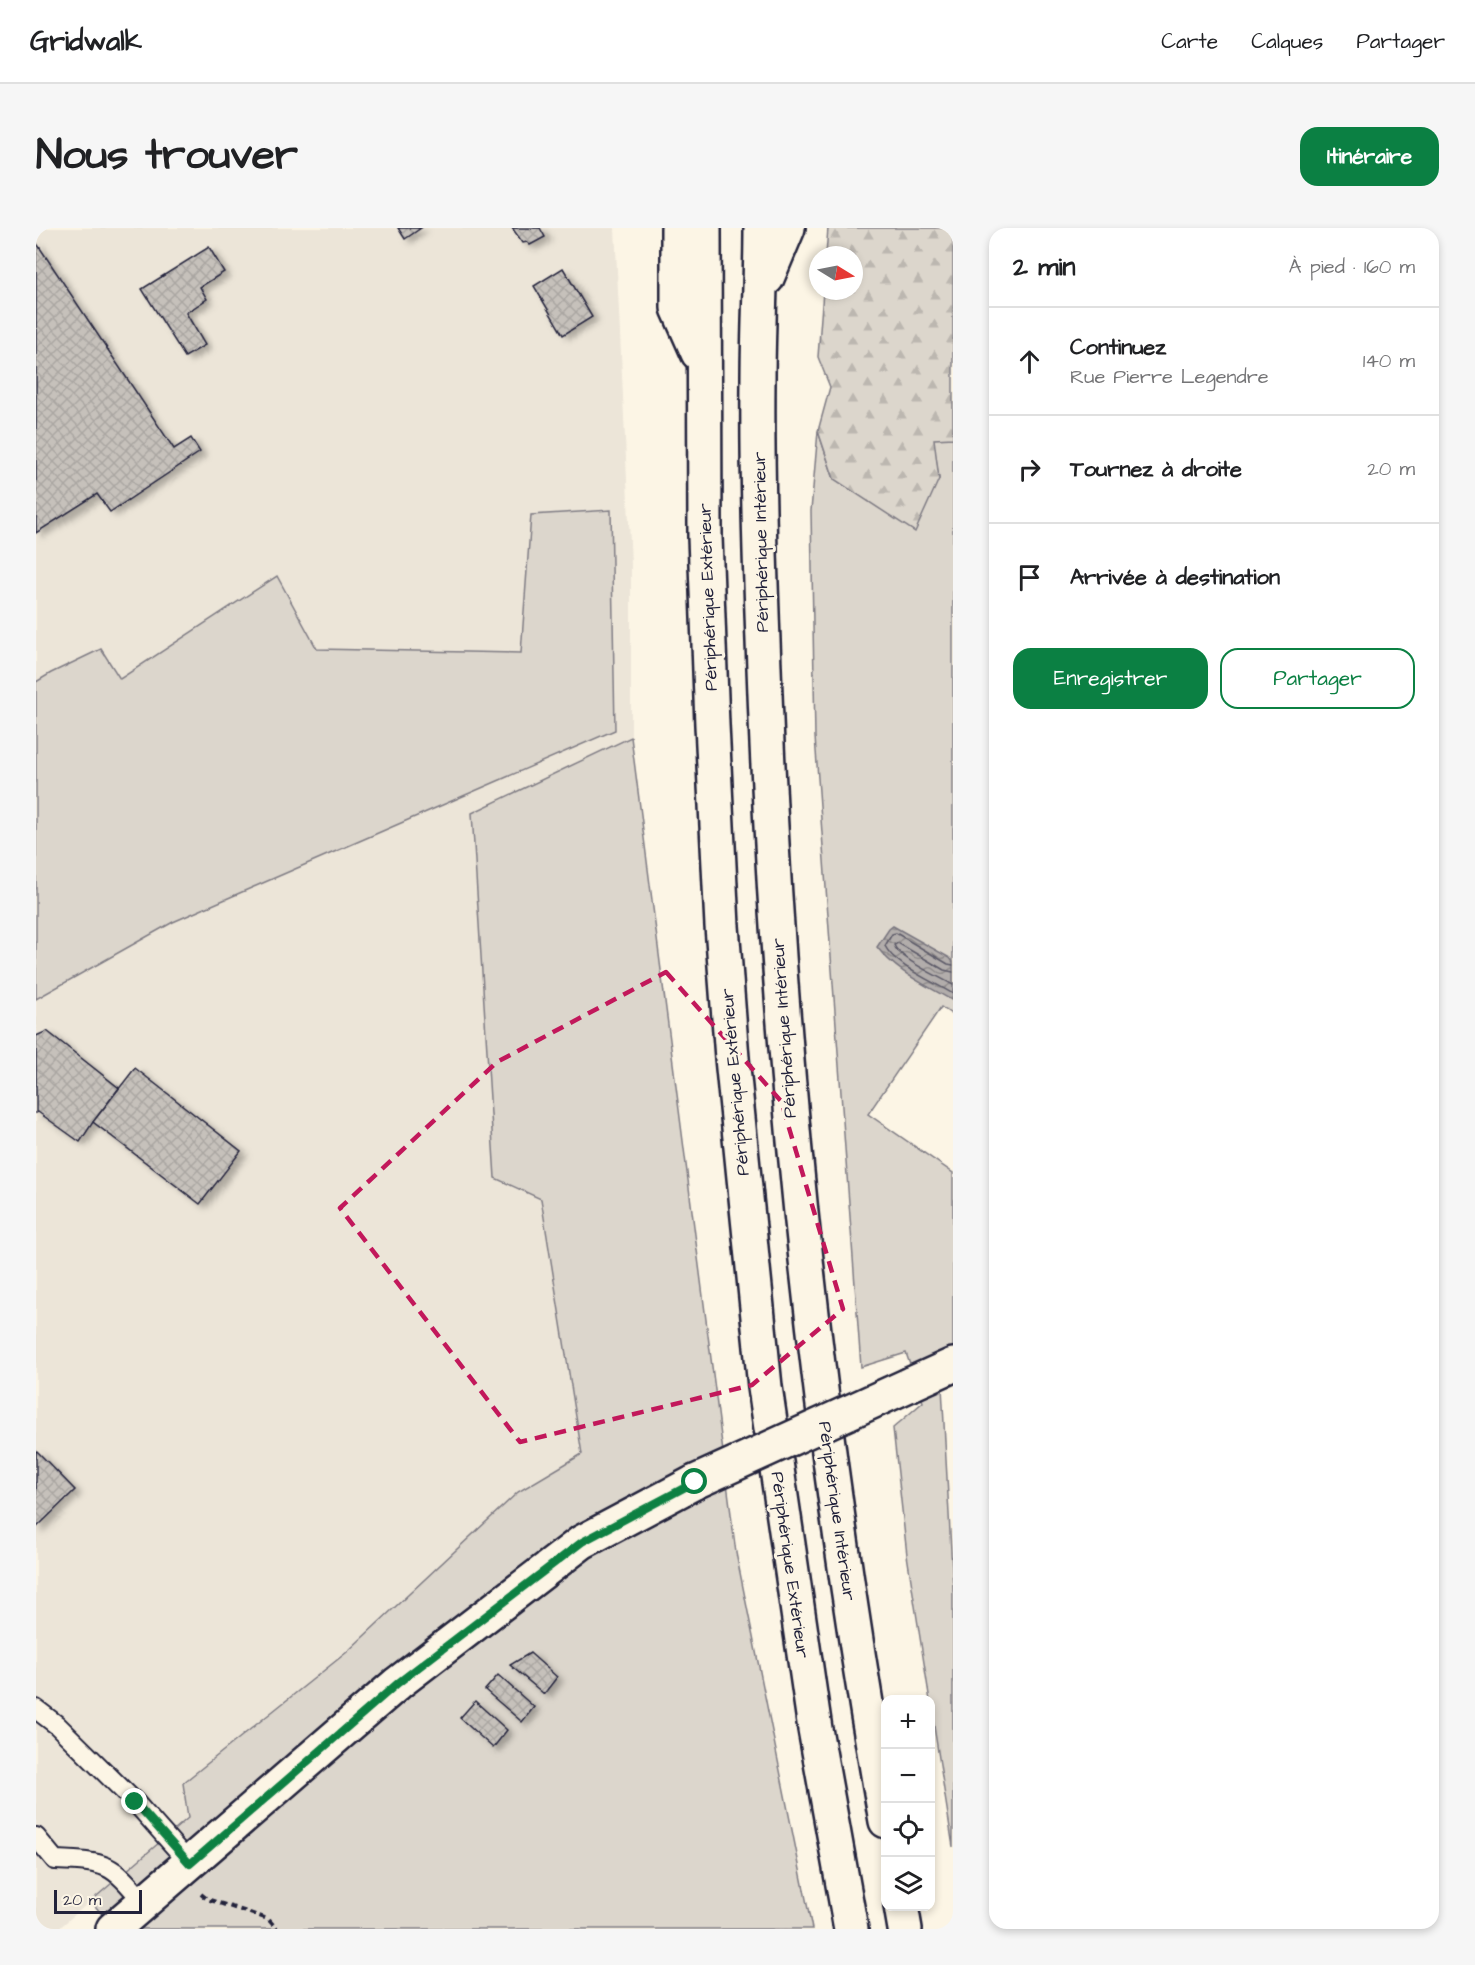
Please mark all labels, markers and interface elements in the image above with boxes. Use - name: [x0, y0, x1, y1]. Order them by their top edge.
- text: Gridwalk: [30, 22, 142, 61]
- text: Carte: [1161, 27, 1218, 56]
- text: Calques: [1251, 27, 1323, 56]
- text: Partager: [1356, 27, 1445, 56]
- text: Nous trouver: [36, 127, 298, 185]
- button: Itinéraire: [1300, 127, 1439, 186]
- north arrow: [809, 246, 863, 300]
- text: 2 min: [1013, 249, 1075, 285]
- text: À pied · 160 m: [1289, 253, 1415, 281]
- text: Continuez: [1070, 332, 1166, 363]
- icon: ahead: [1013, 345, 1046, 378]
- text: 140 m: [1363, 347, 1415, 375]
- text: Rue Pierre Legendre: [1070, 363, 1269, 391]
- street label: Périphérique Intérieur: [747, 451, 775, 633]
- icon: right: [1013, 453, 1046, 486]
- text: Tournez à droite: [1070, 454, 1242, 485]
- text: 20 m: [1367, 455, 1415, 483]
- street label: Périphérique Extérieur: [692, 502, 724, 691]
- icon: arrive: [1013, 561, 1046, 594]
- text: Arrivée à destination: [1070, 562, 1280, 593]
- button: Enregistrer: [1013, 648, 1208, 709]
- button: Partager: [1220, 648, 1415, 709]
- street label: Périphérique Intérieur: [765, 937, 803, 1119]
- street label: Périphérique Extérieur: [714, 987, 756, 1177]
- street label: Périphérique Intérieur: [812, 1420, 862, 1602]
- route start: [681, 1468, 707, 1494]
- street label: Périphérique Extérieur: [765, 1470, 815, 1660]
- map controls: [881, 1695, 935, 1911]
- button: +: [881, 1695, 935, 1749]
- button: −: [881, 1749, 935, 1803]
- route end: [121, 1788, 147, 1814]
- button: locate: [881, 1803, 935, 1857]
- button: layers: [881, 1857, 935, 1911]
- scale bar: [54, 1887, 142, 1914]
- text: 20 m: [63, 1889, 101, 1911]

